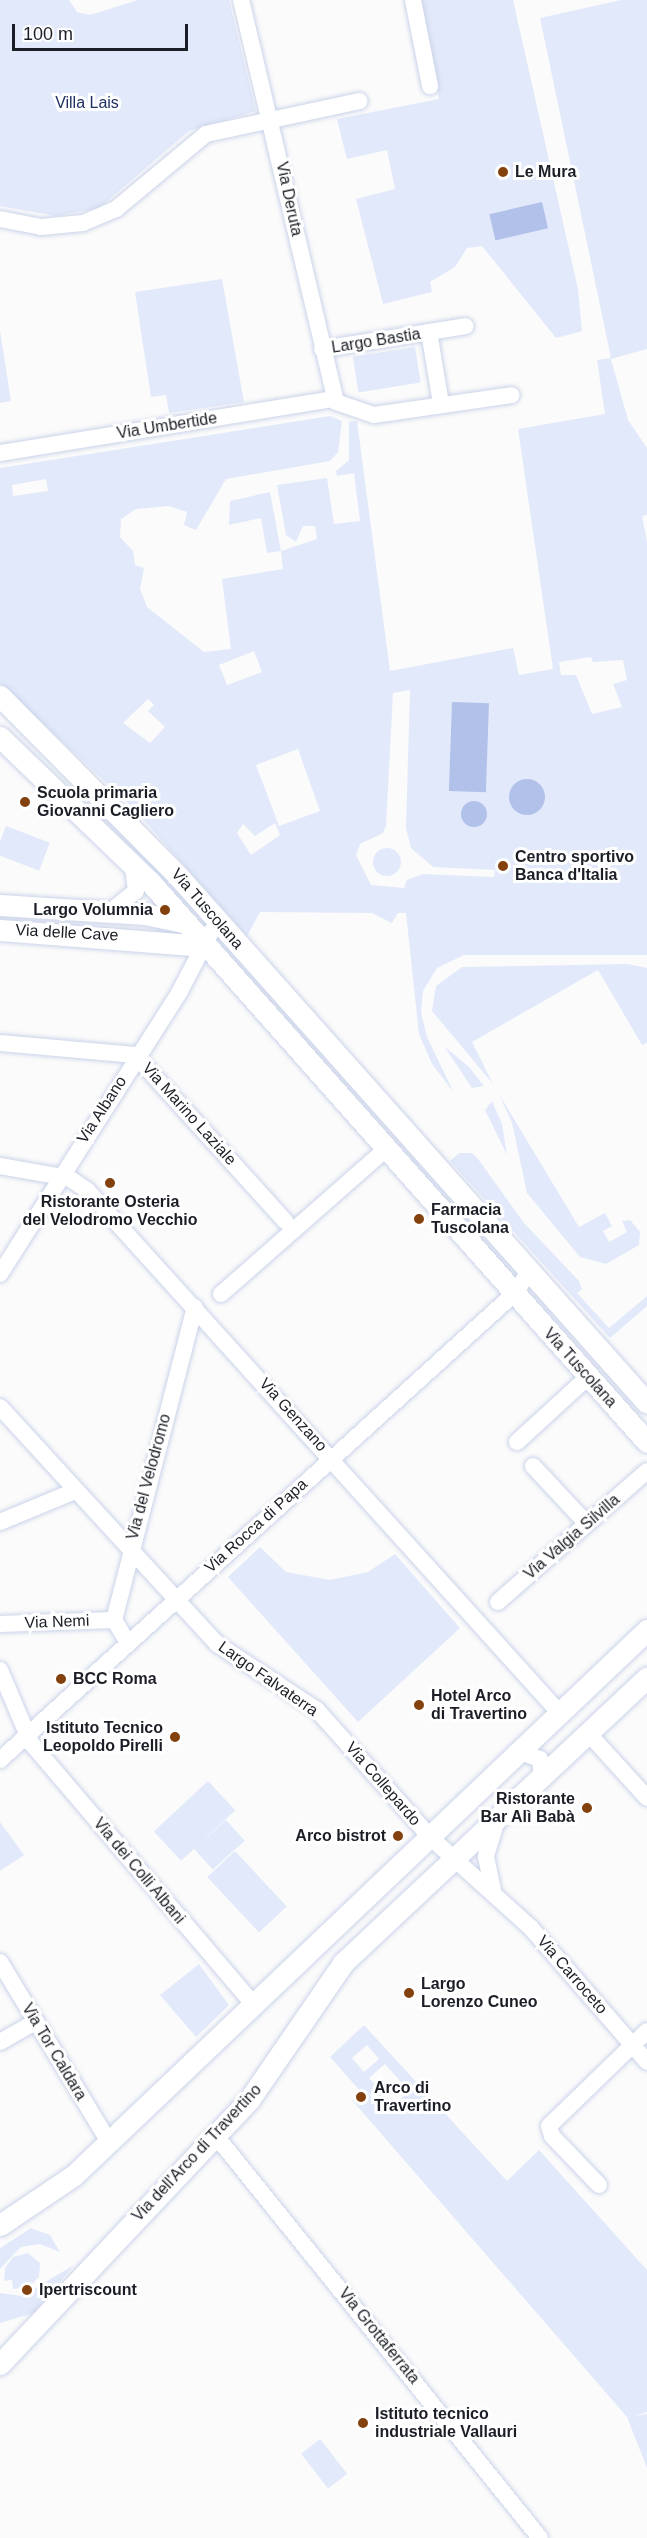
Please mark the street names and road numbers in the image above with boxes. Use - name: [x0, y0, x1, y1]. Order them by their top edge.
- street label: Via Deruta: [272, 160, 306, 238]
- street label: Largo Bastia: [330, 324, 422, 358]
- street label: Via Umbertide: [116, 409, 218, 443]
- street label: Via Tuscolana: [167, 865, 247, 953]
- street label: Via delle Cave: [15, 921, 119, 945]
- street label: Via Marino Laziale: [138, 1059, 240, 1169]
- street label: Via Albano: [73, 1072, 131, 1148]
- street label: Via Tuscolana: [539, 1324, 621, 1412]
- street label: Via Genzano: [255, 1374, 331, 1456]
- street label: Via del Velodromo: [123, 1412, 175, 1542]
- street label: Via Rocca di Papa: [201, 1475, 311, 1577]
- street label: Via Valgia Silvilla: [520, 1490, 624, 1584]
- street label: Via Nemi: [24, 1611, 90, 1633]
- street label: Largo Falvaterra: [214, 1637, 322, 1721]
- street label: Via Collepardo: [341, 1738, 425, 1830]
- street label: Via dei Colli Albani: [89, 1814, 189, 1928]
- street label: Via Carroceto: [533, 1932, 611, 2018]
- street label: Via Tor Caldara: [17, 2000, 91, 2104]
- street label: Via dell'Arco di Travertino: [128, 2080, 266, 2226]
- street label: Via Grottaferrata: [334, 2284, 424, 2388]

